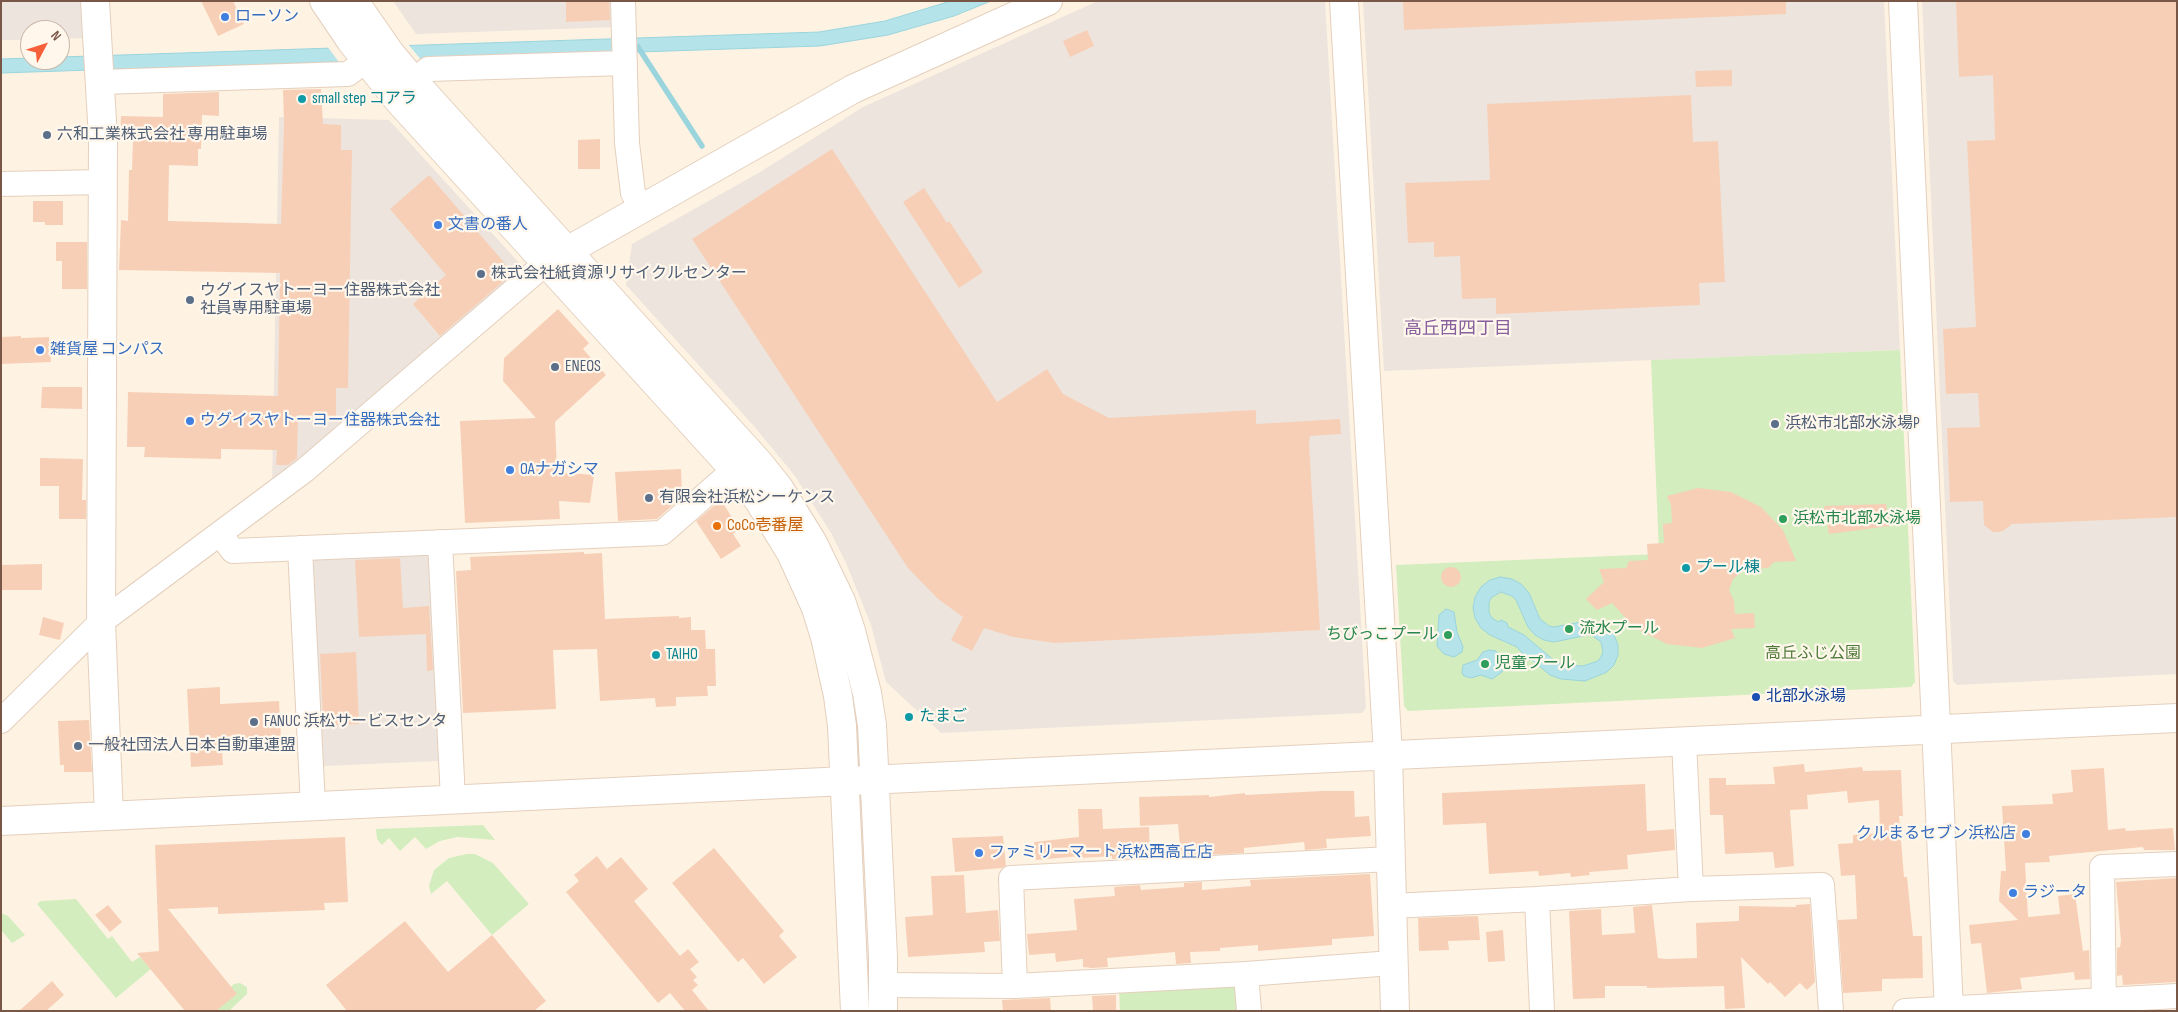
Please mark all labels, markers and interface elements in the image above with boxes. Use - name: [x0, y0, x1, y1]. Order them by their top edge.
- place label: ローソン: [235, 7, 299, 27]
- marker: ローソン: [219, 11, 231, 23]
- north arrow: [20, 20, 70, 70]
- text: N: [47, 27, 65, 44]
- place label: small step コアラ: [312, 89, 417, 109]
- marker: small step コアラ: [296, 93, 308, 105]
- place label: 六和工業株式会社 専用駐車場: [57, 125, 268, 145]
- marker: 六和工業株式会社 専用駐車場: [41, 129, 53, 141]
- place label: 文書の番人: [448, 215, 528, 235]
- marker: 文書の番人: [432, 219, 444, 231]
- place label: 株式会社紙資源リサイクルセンター: [491, 264, 747, 284]
- marker: 株式会社紙資源リサイクルセンター: [475, 268, 487, 280]
- place label: ウグイスヤトーヨー住器株式会社 社員専用駐車場: [200, 281, 440, 319]
- marker: ウグイスヤトーヨー住器株式会社 社員専用駐車場: [184, 294, 196, 306]
- district label: 高丘西四丁目: [1404, 318, 1512, 340]
- place label: 雑貨屋 コンパス: [50, 340, 165, 360]
- marker: 雑貨屋 コンパス: [34, 344, 46, 356]
- place label: ENEOS: [565, 357, 601, 377]
- marker: ENEOS: [549, 361, 561, 373]
- place label: ウグイスヤトーヨー住器株式会社: [200, 411, 440, 431]
- place label: 浜松市北部水泳場P: [1785, 414, 1920, 434]
- marker: ウグイスヤトーヨー住器株式会社: [184, 415, 196, 427]
- marker: 浜松市北部水泳場P: [1769, 418, 1781, 430]
- place label: OAナガシマ: [520, 460, 599, 480]
- marker: OAナガシマ: [504, 464, 516, 476]
- place label: 有限会社浜松シーケンス: [659, 488, 835, 508]
- marker: 有限会社浜松シーケンス: [643, 492, 655, 504]
- place label: 浜松市北部水泳場: [1793, 509, 1921, 529]
- marker: 浜松市北部水泳場: [1777, 513, 1789, 525]
- place label: CoCo壱番屋: [727, 516, 804, 536]
- marker: CoCo壱番屋: [711, 520, 723, 532]
- place label: プール棟: [1696, 558, 1760, 578]
- marker: プール棟: [1680, 562, 1692, 574]
- place label: 流水プール: [1579, 619, 1659, 639]
- marker: 流水プール: [1563, 623, 1575, 635]
- place label: ちびっこプール: [1326, 625, 1438, 645]
- marker: ちびっこプール: [1442, 629, 1454, 641]
- park label: 高丘ふじ公園: [1765, 644, 1861, 664]
- place label: TAIHO: [666, 645, 698, 665]
- marker: TAIHO: [650, 649, 662, 661]
- place label: 児童プール: [1495, 654, 1575, 674]
- marker: 児童プール: [1479, 658, 1491, 670]
- place label: 北部水泳場: [1766, 687, 1846, 707]
- marker: 北部水泳場: [1750, 691, 1762, 703]
- place label: たまご: [919, 707, 967, 727]
- marker: たまご: [903, 711, 915, 723]
- place label: FANUC 浜松サービスセンタ: [264, 712, 447, 732]
- marker: FANUC 浜松サービスセンタ: [248, 716, 260, 728]
- place label: 一般社団法人日本自動車連盟: [88, 736, 296, 756]
- marker: 一般社団法人日本自動車連盟: [72, 740, 84, 752]
- place label: クルまるセブン浜松店: [1856, 824, 2016, 844]
- marker: クルまるセブン浜松店: [2020, 828, 2032, 840]
- place label: ファミリーマート浜松西高丘店: [989, 843, 1213, 863]
- marker: ファミリーマート浜松西高丘店: [973, 847, 985, 859]
- place label: ラジータ: [2023, 883, 2087, 903]
- marker: ラジータ: [2007, 887, 2019, 899]

